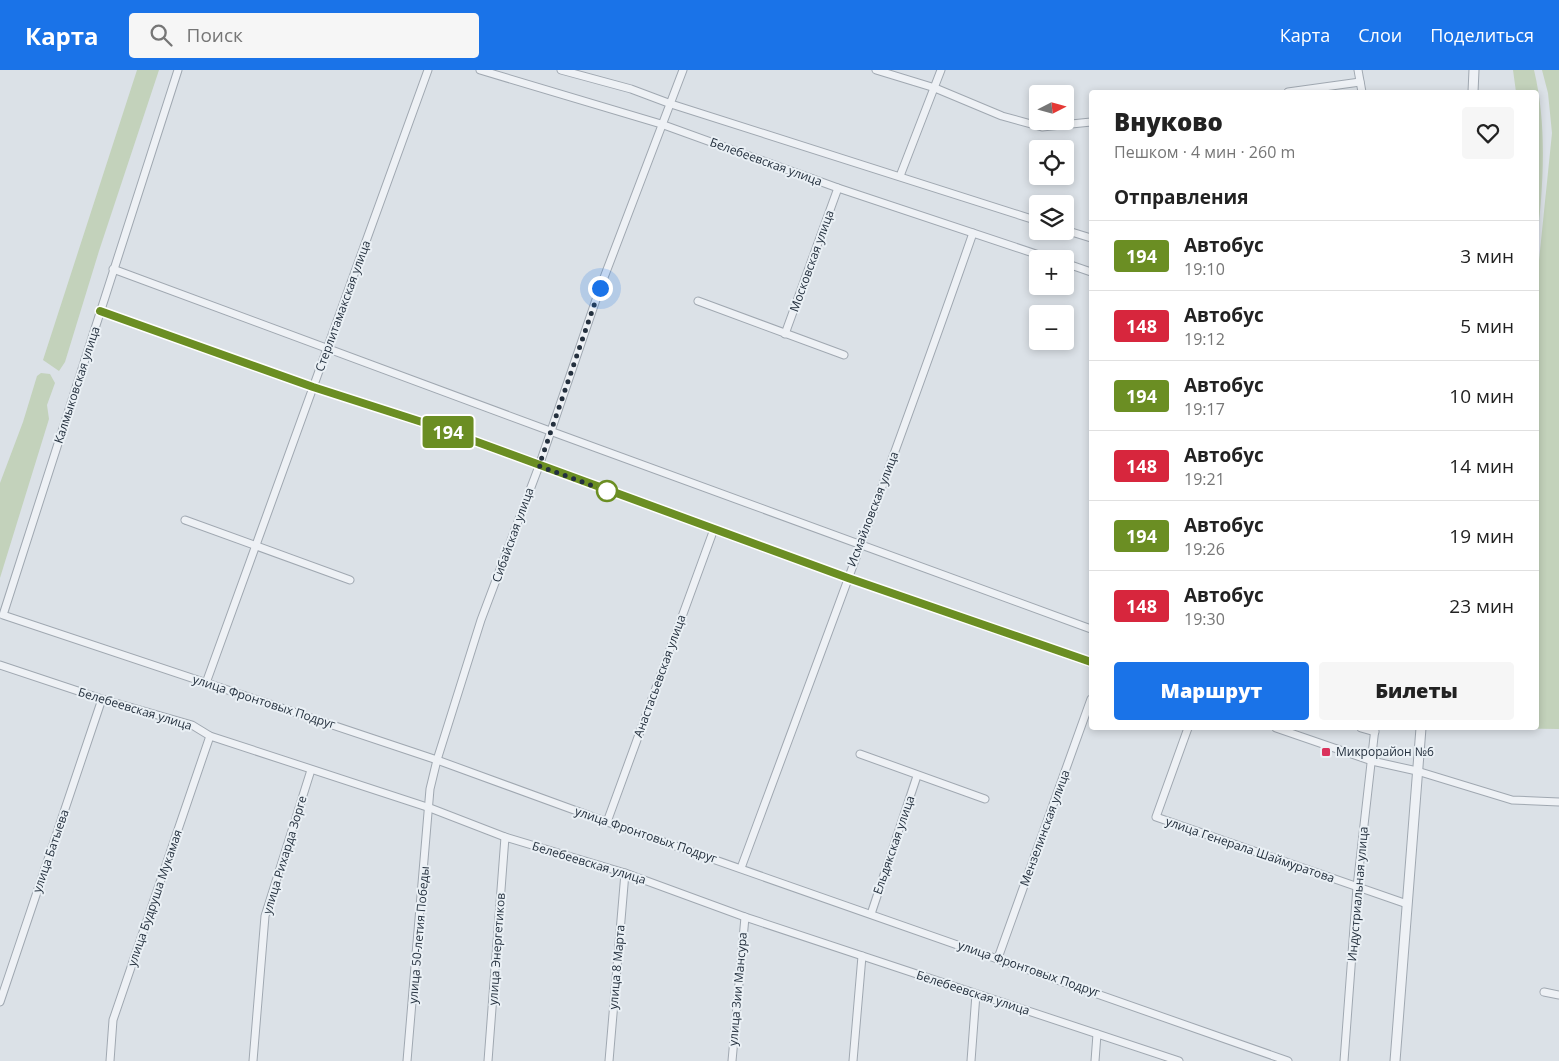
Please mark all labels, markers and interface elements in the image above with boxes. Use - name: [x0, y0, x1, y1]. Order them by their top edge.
- search box: [129, 13, 479, 58]
- text: Карта: [25, 19, 99, 52]
- icon: search: [147, 21, 175, 49]
- text: Поиск: [187, 22, 243, 48]
- text: Карта: [1280, 23, 1330, 47]
- text: Слои: [1358, 23, 1402, 47]
- text: Поделиться: [1430, 23, 1534, 47]
- north arrow: [1029, 85, 1074, 130]
- map controls: [1029, 85, 1074, 350]
- text: Внуково: [1114, 105, 1223, 138]
- button: heart: [1462, 107, 1514, 159]
- street label: Белебеевская улица: [708, 133, 825, 190]
- button: locate: [1029, 140, 1074, 185]
- text: Пешком · 4 мин · 260 m: [1114, 141, 1295, 163]
- text: Отправления: [1114, 184, 1248, 210]
- button: layers: [1029, 195, 1074, 240]
- street label: Московская улица: [785, 208, 838, 314]
- text: Автобус: [1184, 232, 1264, 258]
- street label: Стерлитамакская улица: [311, 238, 374, 374]
- text: 3 мин: [1460, 243, 1514, 269]
- text: 194: [1126, 244, 1157, 268]
- button: +: [1029, 250, 1074, 295]
- text: 19:10: [1184, 258, 1225, 280]
- your location: [588, 276, 613, 301]
- text: Автобус: [1184, 302, 1264, 328]
- button: −: [1029, 305, 1074, 350]
- text: 5 мин: [1460, 313, 1514, 339]
- text: 148: [1126, 314, 1157, 338]
- street label: Калмыковская улица: [50, 324, 103, 446]
- text: 19:12: [1184, 328, 1225, 350]
- text: Автобус: [1184, 372, 1264, 398]
- text: 10 мин: [1449, 383, 1514, 409]
- text: 194: [1126, 384, 1157, 408]
- text: 19:17: [1184, 398, 1225, 420]
- line badge: 194: [419, 416, 477, 448]
- text: 194: [433, 420, 463, 444]
- text: Автобус: [1184, 442, 1264, 468]
- street label: Исмайловская улица: [843, 449, 902, 569]
- text: 14 мин: [1449, 453, 1514, 479]
- text: 148: [1126, 454, 1157, 478]
- text: 19:21: [1184, 468, 1225, 490]
- unlabelled marker: [596, 480, 618, 502]
- street label: Сибайская улица: [487, 485, 538, 585]
- text: Автобус: [1184, 512, 1264, 538]
- text: 19 мин: [1449, 523, 1514, 549]
- text: 194: [1126, 524, 1157, 548]
- text: 19:26: [1184, 538, 1225, 560]
- text: Автобус: [1184, 582, 1264, 608]
- text: 23 мин: [1449, 593, 1514, 619]
- text: 148: [1126, 594, 1157, 618]
- text: 19:30: [1184, 608, 1225, 630]
- street label: Анастасьевская улица: [629, 612, 690, 740]
- button: Маршрут: [1114, 662, 1309, 720]
- button: Билеты: [1319, 662, 1514, 720]
- street label: улица Фронтовых Подруг: [191, 670, 338, 733]
- street label: Белебеевская улица: [76, 683, 194, 734]
- place label: Микрорайон №6: [1336, 743, 1434, 760]
- marker: Микрорайон №6: [1320, 746, 1332, 758]
- street label: Мензелинская улица: [1016, 767, 1074, 888]
- street label: улица Рихарда Зорге: [258, 793, 311, 916]
- street label: Ельдякская улица: [869, 793, 918, 896]
- street label: улица Фронтовых Подруг: [573, 802, 720, 867]
- street label: улица Батыева: [28, 807, 73, 895]
- street label: улица Генерала Шаймуратова: [1163, 813, 1337, 886]
- street label: Индустриальная улица: [1343, 826, 1372, 962]
- street label: улица Будруша Мукамая: [123, 827, 186, 969]
- street label: Белебеевская улица: [530, 837, 648, 888]
- street label: улица 50-летия Победы: [404, 865, 433, 1004]
- street label: улица Энергетиков: [484, 892, 509, 1006]
- street label: улица 8 Марта: [604, 924, 629, 1010]
- street label: улица Зии Мансура: [724, 931, 751, 1046]
- street label: улица Фронтовых Подруг: [956, 936, 1103, 1001]
- street label: Белебеевская улица: [914, 966, 1032, 1019]

